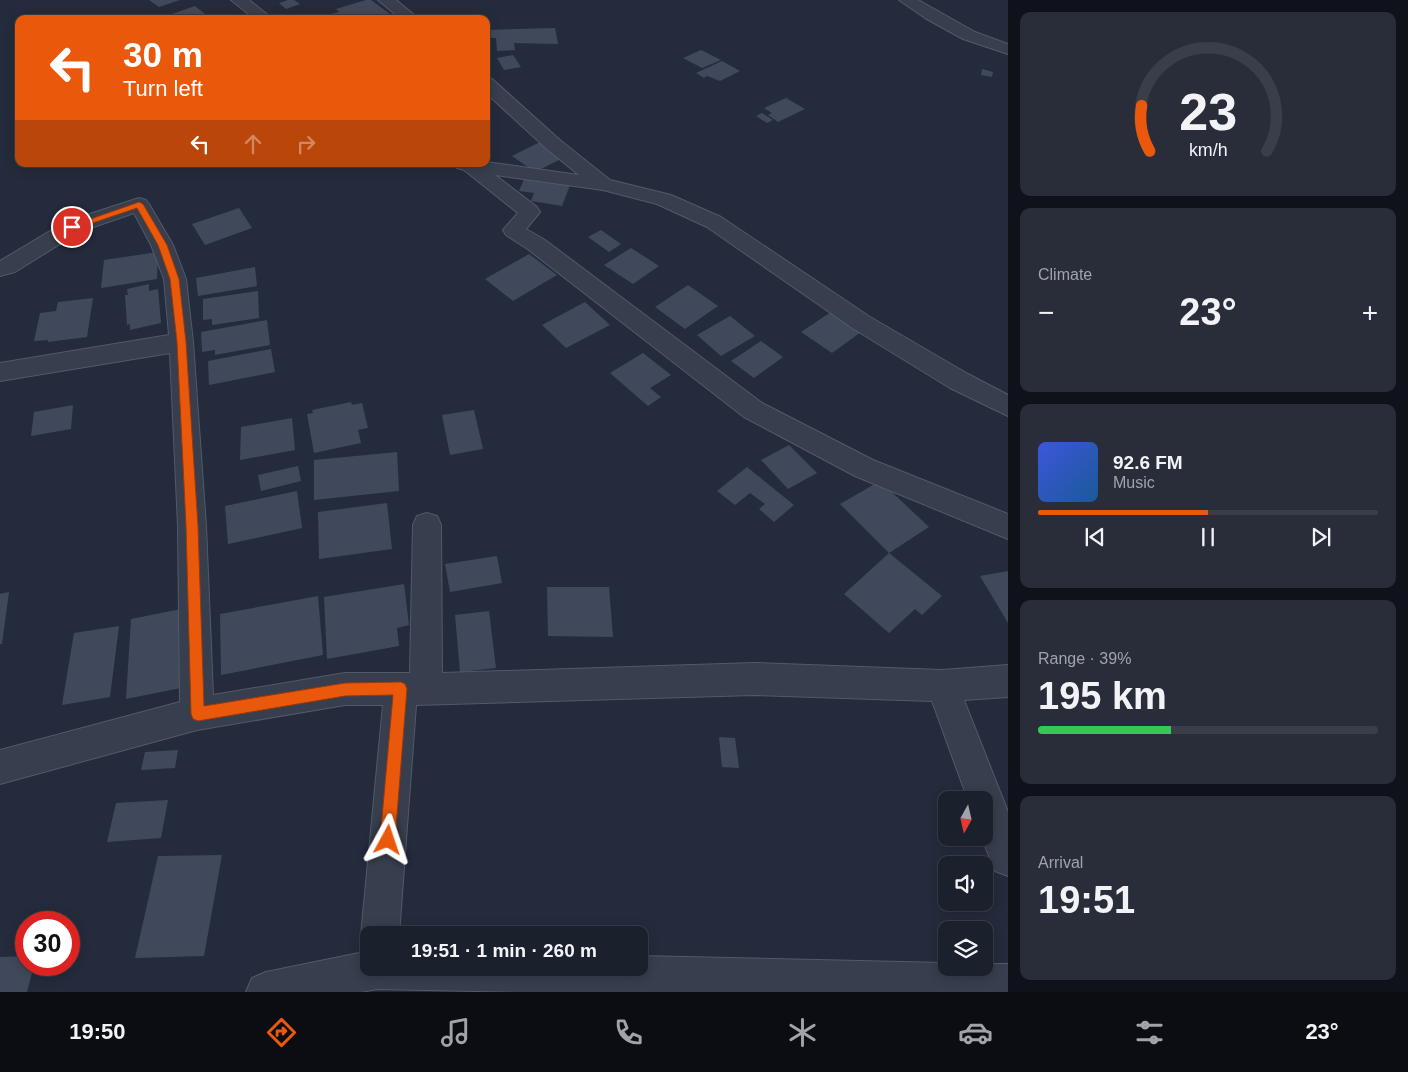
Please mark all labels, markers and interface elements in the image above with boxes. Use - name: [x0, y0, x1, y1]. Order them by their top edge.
- icon: left: [40, 35, 105, 100]
- text: 30 m: [123, 35, 203, 74]
- text: Turn left: [123, 76, 203, 101]
- text: 23: [1179, 83, 1237, 141]
- icon: left: [186, 130, 214, 158]
- icon: ahead: [239, 130, 267, 158]
- icon: right: [292, 130, 320, 158]
- text: km/h: [1189, 140, 1227, 160]
- pin: [51, 206, 93, 248]
- icon: arrive: [58, 213, 86, 241]
- text: Climate: [1038, 266, 1092, 283]
- text: 23°: [1179, 291, 1237, 333]
- text: −: [1038, 297, 1054, 328]
- text: +: [1362, 297, 1378, 328]
- text: 92.6 FM: [1113, 452, 1183, 473]
- text: Music: [1113, 474, 1155, 491]
- icon: previous: [1081, 523, 1109, 551]
- icon: pause: [1194, 523, 1222, 551]
- icon: next: [1307, 523, 1335, 551]
- text: Range · 39%: [1038, 650, 1131, 667]
- text: 195 km: [1038, 675, 1167, 717]
- north arrow: [938, 791, 992, 846]
- map controls: [938, 791, 993, 976]
- position arrow: [361, 813, 413, 865]
- text: Arrival: [1038, 854, 1083, 871]
- button: sound: [938, 856, 993, 911]
- text: 19:51: [1038, 879, 1135, 921]
- speed limit sign: 30: [15, 911, 80, 976]
- button: layers: [938, 921, 993, 976]
- text: 19:51 · 1 min · 260 m: [411, 940, 597, 961]
- icon: directions: [264, 1015, 299, 1050]
- icon: music: [438, 1015, 473, 1050]
- icon: phone: [611, 1015, 646, 1050]
- icon: climate: [785, 1015, 820, 1050]
- icon: car: [958, 1015, 993, 1050]
- icon: filters: [1132, 1015, 1167, 1050]
- text: 19:50: [69, 1019, 126, 1044]
- text: 23°: [1305, 1019, 1339, 1044]

